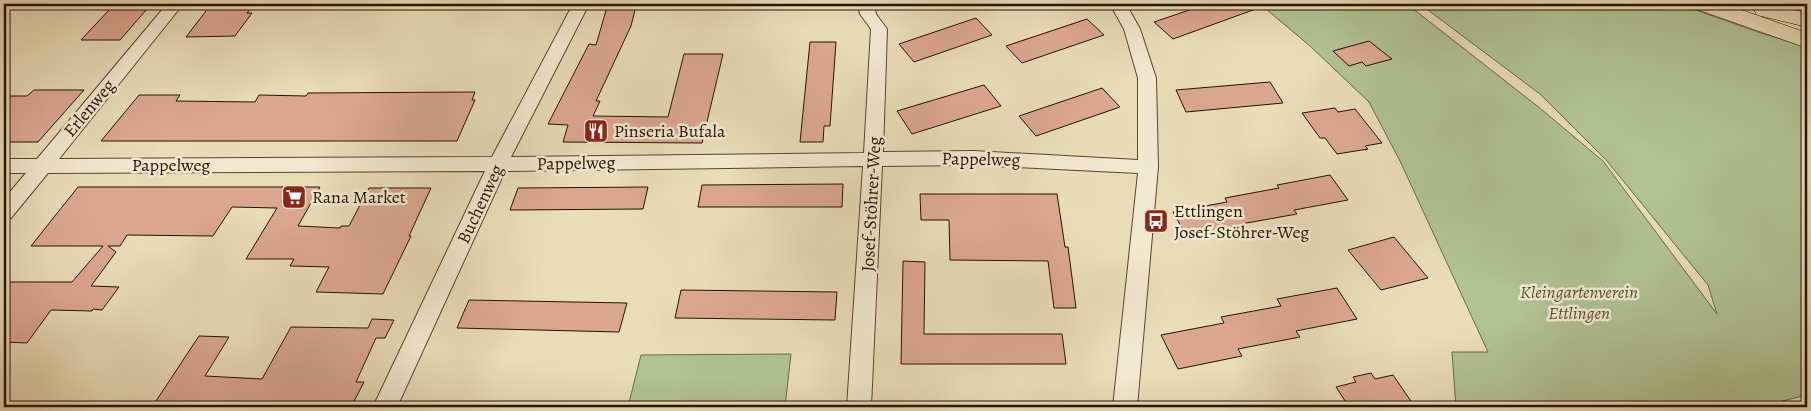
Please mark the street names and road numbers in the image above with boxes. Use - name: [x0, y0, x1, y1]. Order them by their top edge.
- street label: Erlenweg: [58, 74, 120, 142]
- street label: Josef-Stöhrer-Weg: [855, 136, 887, 272]
- street label: Pappelweg: [941, 146, 1021, 172]
- street label: Pappelweg: [536, 150, 616, 176]
- street label: Pappelweg: [132, 153, 210, 177]
- street label: Buchenweg: [451, 161, 509, 247]

